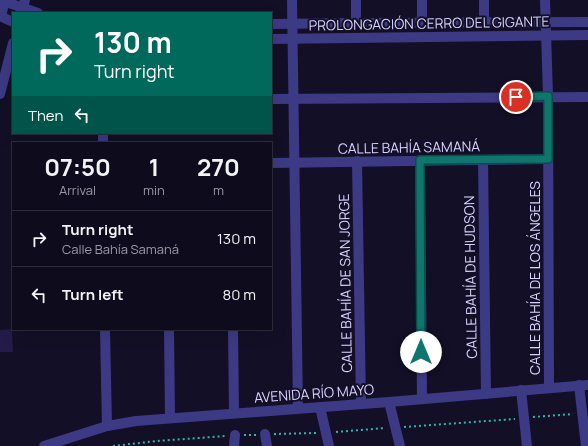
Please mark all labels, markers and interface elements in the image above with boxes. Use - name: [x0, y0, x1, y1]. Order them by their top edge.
- street label: PROLONGACIÓN CERRO DEL GIGANTE: [309, 11, 550, 35]
- text: 130 m: [94, 23, 172, 61]
- icon: right: [28, 28, 80, 80]
- text: Turn right: [94, 59, 175, 83]
- pin: [499, 80, 533, 114]
- icon: arrive: [505, 86, 527, 108]
- icon: left: [71, 104, 93, 126]
- text: Then: [28, 105, 63, 126]
- street label: CALLE BAHÍA SAMANÁ: [338, 136, 480, 158]
- text: 07:50: [44, 150, 111, 183]
- text: 1: [149, 150, 159, 183]
- text: 270: [197, 150, 240, 183]
- text: Arrival: [59, 181, 96, 199]
- text: min: [143, 181, 165, 199]
- text: m: [213, 181, 224, 199]
- street label: CALLE BAHÍA DE LOS ÁNGELES: [525, 181, 544, 375]
- street label: CALLE BAHÍA DE SAN JORGE: [334, 193, 356, 373]
- street label: CALLE BAHÍA DE HUDSON: [459, 195, 481, 359]
- text: Turn right: [62, 219, 133, 240]
- icon: right: [28, 228, 50, 250]
- text: 130 m: [217, 228, 256, 249]
- text: Calle Bahía Samaná: [62, 240, 179, 258]
- icon: left: [28, 284, 50, 306]
- text: Turn left: [62, 284, 124, 305]
- text: 80 m: [222, 284, 256, 305]
- position arrow: [400, 331, 442, 373]
- street label: AVENIDA RÍO MAYO: [253, 379, 375, 407]

